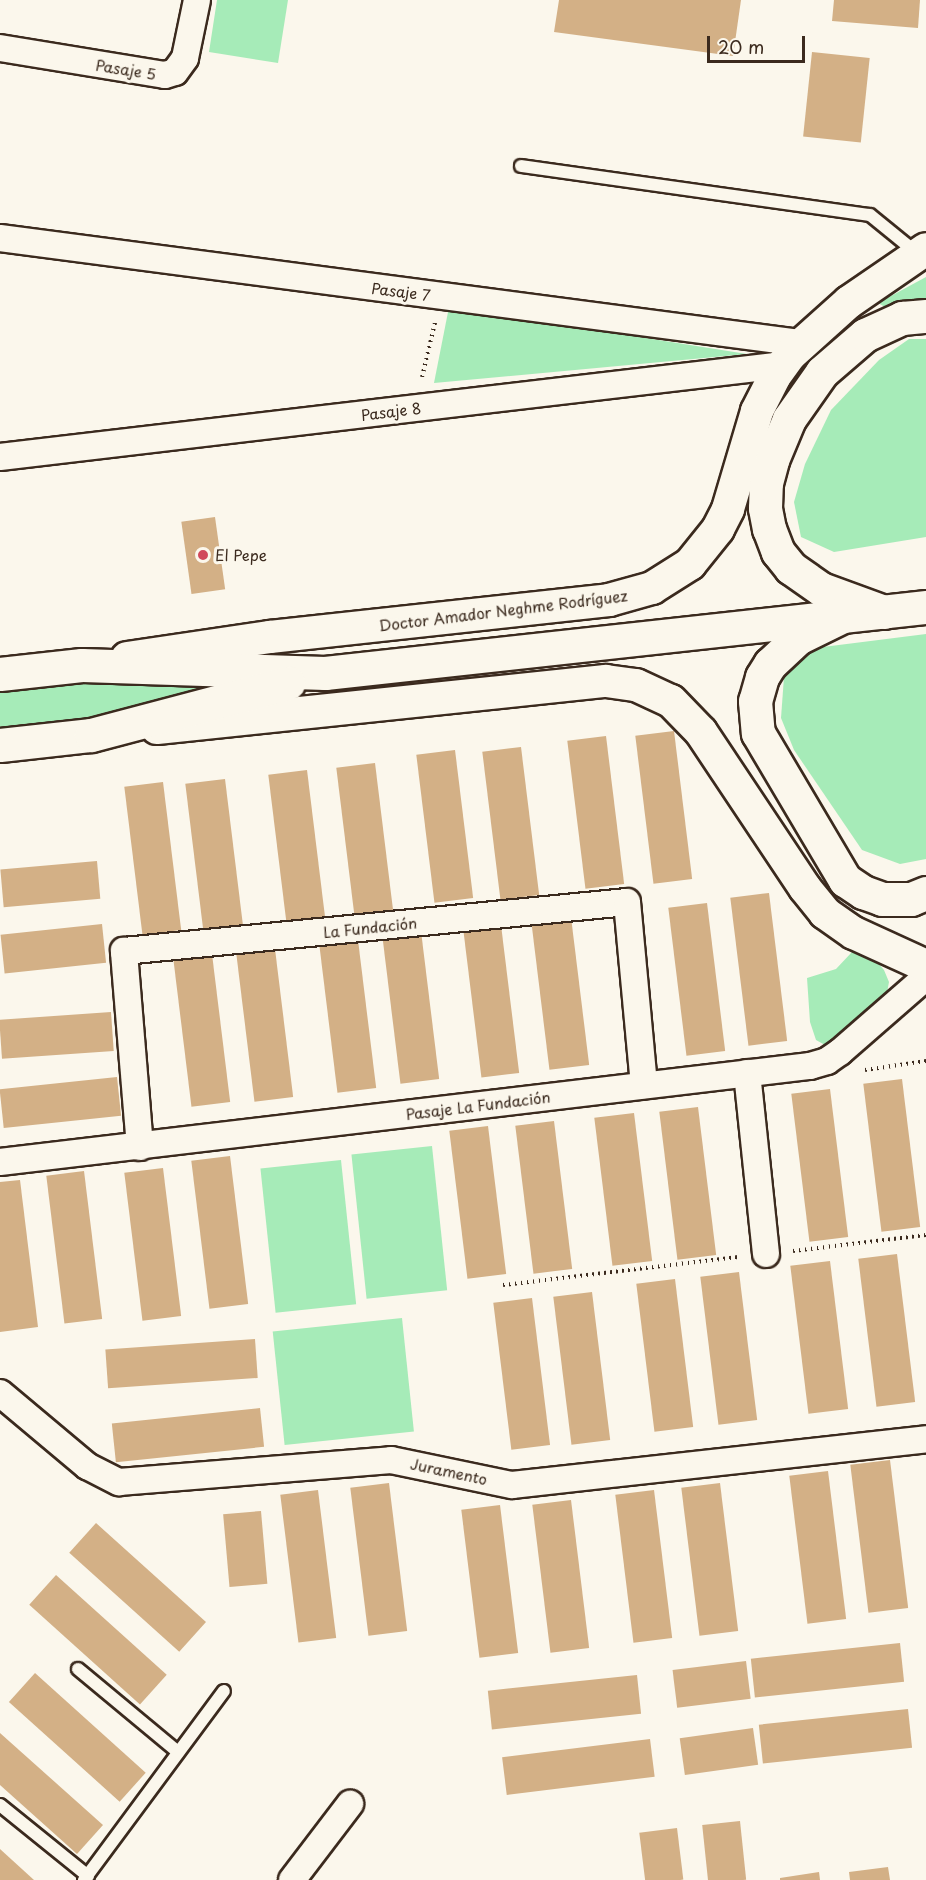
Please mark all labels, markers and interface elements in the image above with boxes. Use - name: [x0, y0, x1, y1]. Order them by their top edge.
- scale bar: [710, 24, 808, 62]
- text: 20 m: [718, 33, 764, 60]
- street label: Pasaje 5: [95, 55, 157, 83]
- street label: Pasaje 7: [370, 278, 432, 304]
- street label: Pasaje 8: [360, 398, 422, 424]
- place label: El Pepe: [215, 546, 267, 564]
- marker: El Pepe: [196, 548, 210, 562]
- street label: Doctor Amador Neghme Rodríguez: [377, 586, 629, 634]
- street label: La Fundación: [322, 913, 418, 941]
- street label: Pasaje La Fundación: [404, 1087, 552, 1123]
- street label: Juramento: [409, 1454, 489, 1488]

